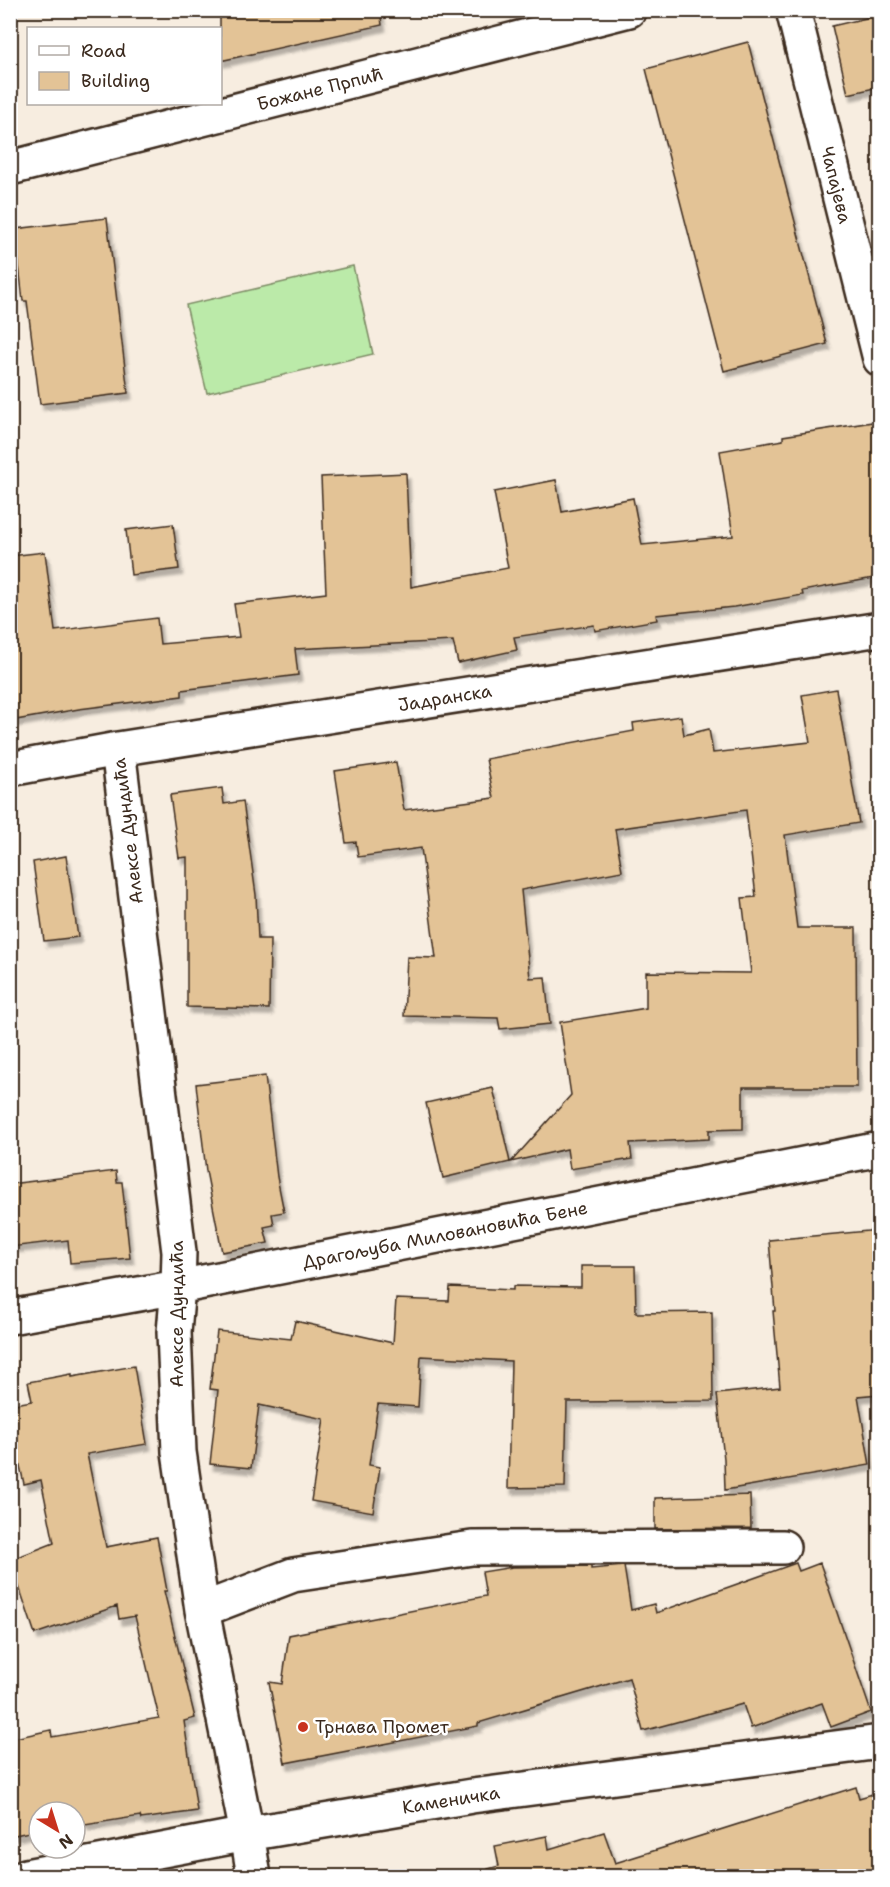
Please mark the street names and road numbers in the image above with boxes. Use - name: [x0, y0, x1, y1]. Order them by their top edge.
- street label: Божане Прпић: [254, 62, 386, 116]
- street label: Чапајева: [815, 144, 857, 226]
- street label: Јадранска: [396, 679, 494, 717]
- street label: Алексе Дундића: [107, 757, 149, 905]
- street label: Драгољуба Миловановића Бене: [300, 1196, 590, 1274]
- street label: Алексе Дундића: [165, 1241, 189, 1387]
- street label: Каменичка: [400, 1780, 502, 1820]

